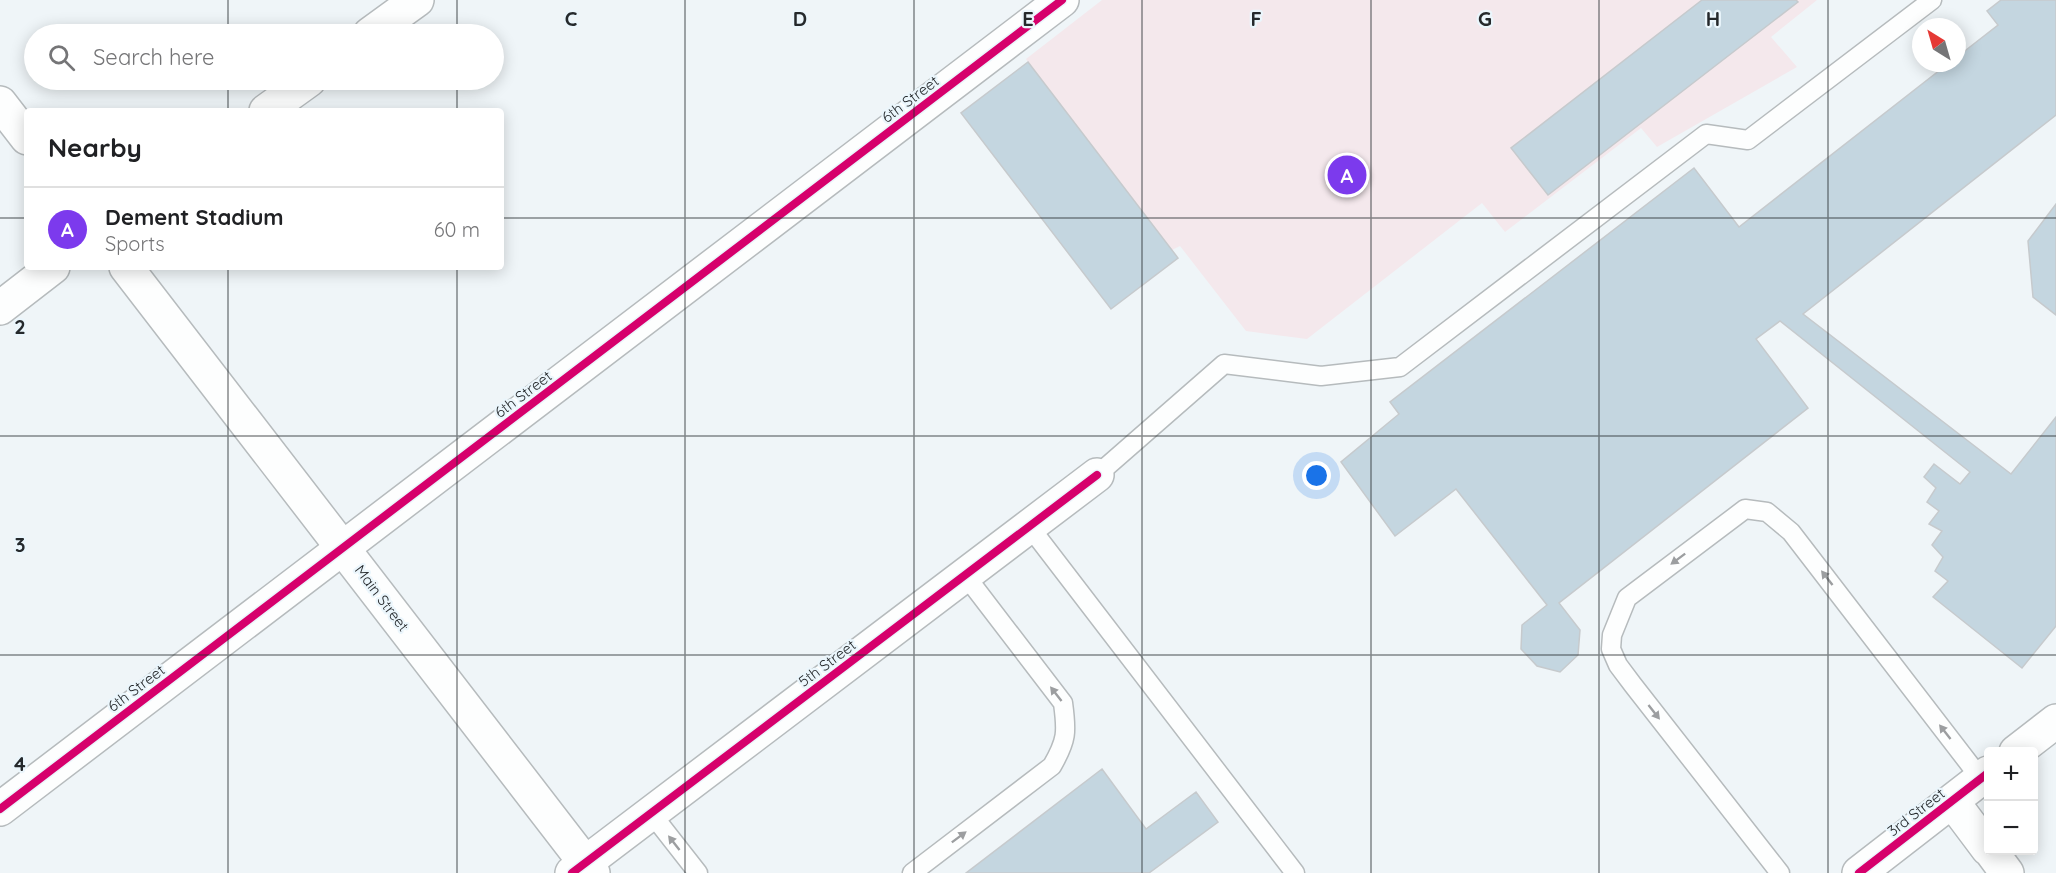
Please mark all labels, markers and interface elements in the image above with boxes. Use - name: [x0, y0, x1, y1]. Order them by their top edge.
- text: C: [565, 6, 578, 31]
- text: D: [793, 6, 807, 31]
- text: E: [1022, 6, 1034, 31]
- text: F: [1250, 6, 1262, 31]
- text: G: [1478, 6, 1492, 31]
- text: H: [1706, 6, 1720, 31]
- north arrow: [1912, 18, 1966, 72]
- search box: [24, 24, 504, 90]
- icon: search: [45, 41, 78, 74]
- text: Search here: [93, 43, 214, 71]
- street label: 6th Street: [878, 71, 942, 127]
- text: Nearby: [48, 131, 142, 164]
- pin: A: [1328, 152, 1366, 198]
- text: Dement Stadium: [105, 203, 284, 231]
- text: A: [61, 217, 74, 242]
- text: 60 m: [434, 217, 480, 242]
- text: Sports: [105, 231, 165, 256]
- text: 2: [14, 314, 26, 339]
- street label: 6th Street: [491, 366, 555, 422]
- your location: [1302, 461, 1331, 490]
- text: 3: [15, 532, 25, 557]
- one-way arrow: [1671, 553, 1686, 565]
- street label: Main Street: [351, 561, 413, 635]
- one-way arrow: [1821, 570, 1833, 585]
- street label: 5th Street: [795, 635, 859, 691]
- street label: 6th Street: [104, 660, 168, 716]
- one-way arrow: [1050, 686, 1063, 702]
- one-way arrow: [1648, 704, 1661, 720]
- one-way arrow: [1940, 725, 1952, 740]
- map controls: [1984, 747, 2038, 855]
- button: +: [1984, 747, 2038, 801]
- text: 4: [14, 751, 26, 776]
- street label: 3rd Street: [1884, 784, 1948, 840]
- button: −: [1984, 801, 2038, 855]
- one-way arrow: [951, 832, 966, 844]
- one-way arrow: [668, 835, 681, 851]

